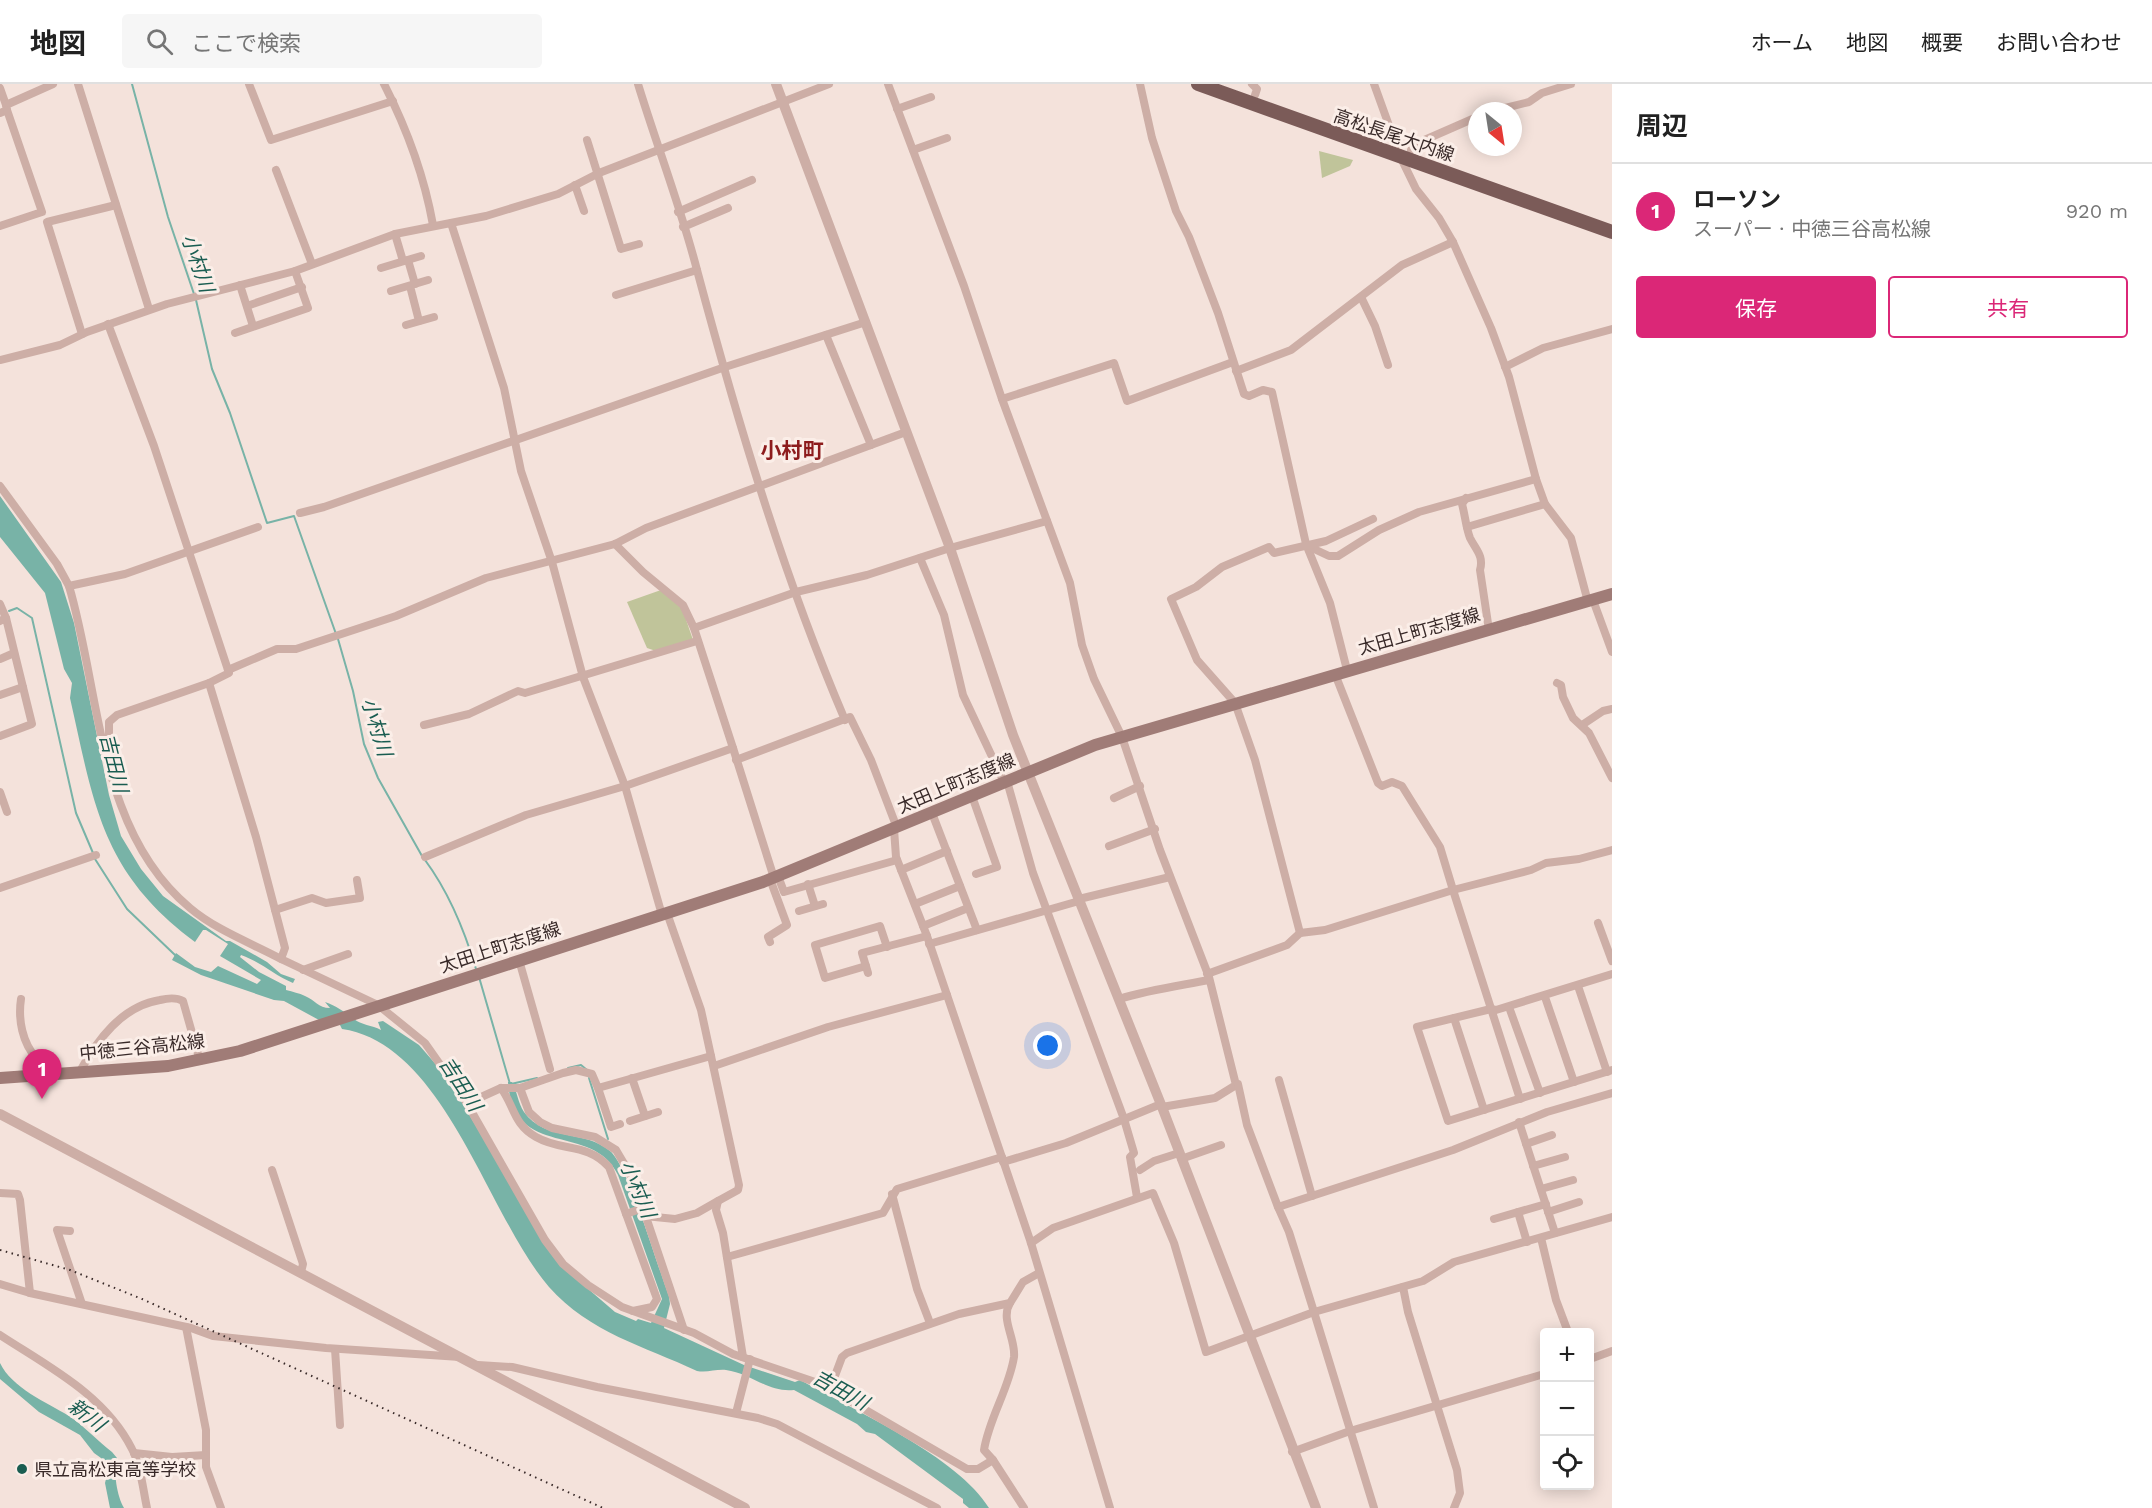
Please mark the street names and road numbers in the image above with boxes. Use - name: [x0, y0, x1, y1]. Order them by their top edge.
- street label: 高松長尾大内線: [1331, 105, 1457, 165]
- street label: 太田上町志度線: [1356, 604, 1482, 658]
- street label: 太田上町志度線: [894, 749, 1018, 817]
- street label: 太田上町志度線: [437, 918, 563, 976]
- street label: 中徳三谷高松線: [78, 1030, 206, 1064]

